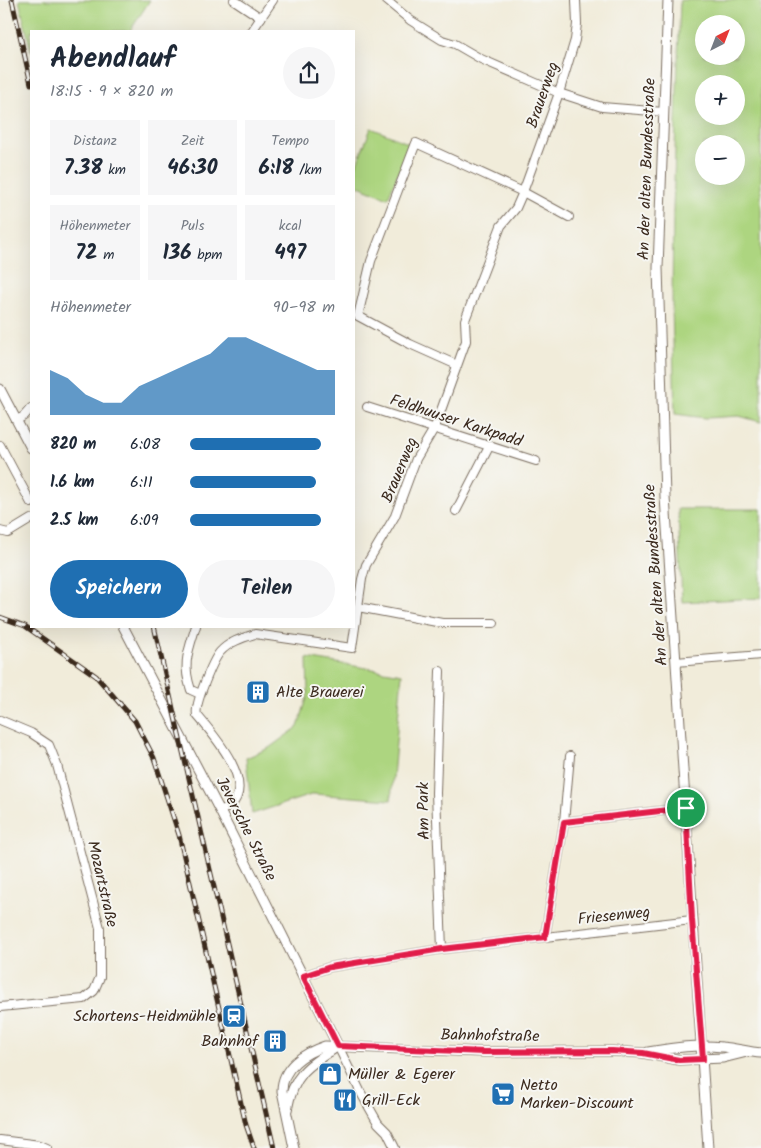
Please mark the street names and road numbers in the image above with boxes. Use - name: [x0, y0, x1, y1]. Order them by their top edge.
- street label: Brauerweg: [520, 58, 566, 132]
- street label: An der alten Bundesstraße: [631, 78, 663, 260]
- street label: Feldhuuser Karkpadd: [386, 388, 526, 455]
- street label: Brauerweg: [375, 433, 425, 507]
- street label: An der alten Bundesstraße: [637, 483, 675, 667]
- street label: Jeversche Straße: [209, 772, 283, 886]
- street label: Am Park: [411, 781, 437, 840]
- street label: Mozartstraße: [80, 838, 124, 930]
- street label: Friesenweg: [576, 900, 652, 932]
- street label: Bahnhofstraße: [440, 1023, 540, 1049]

